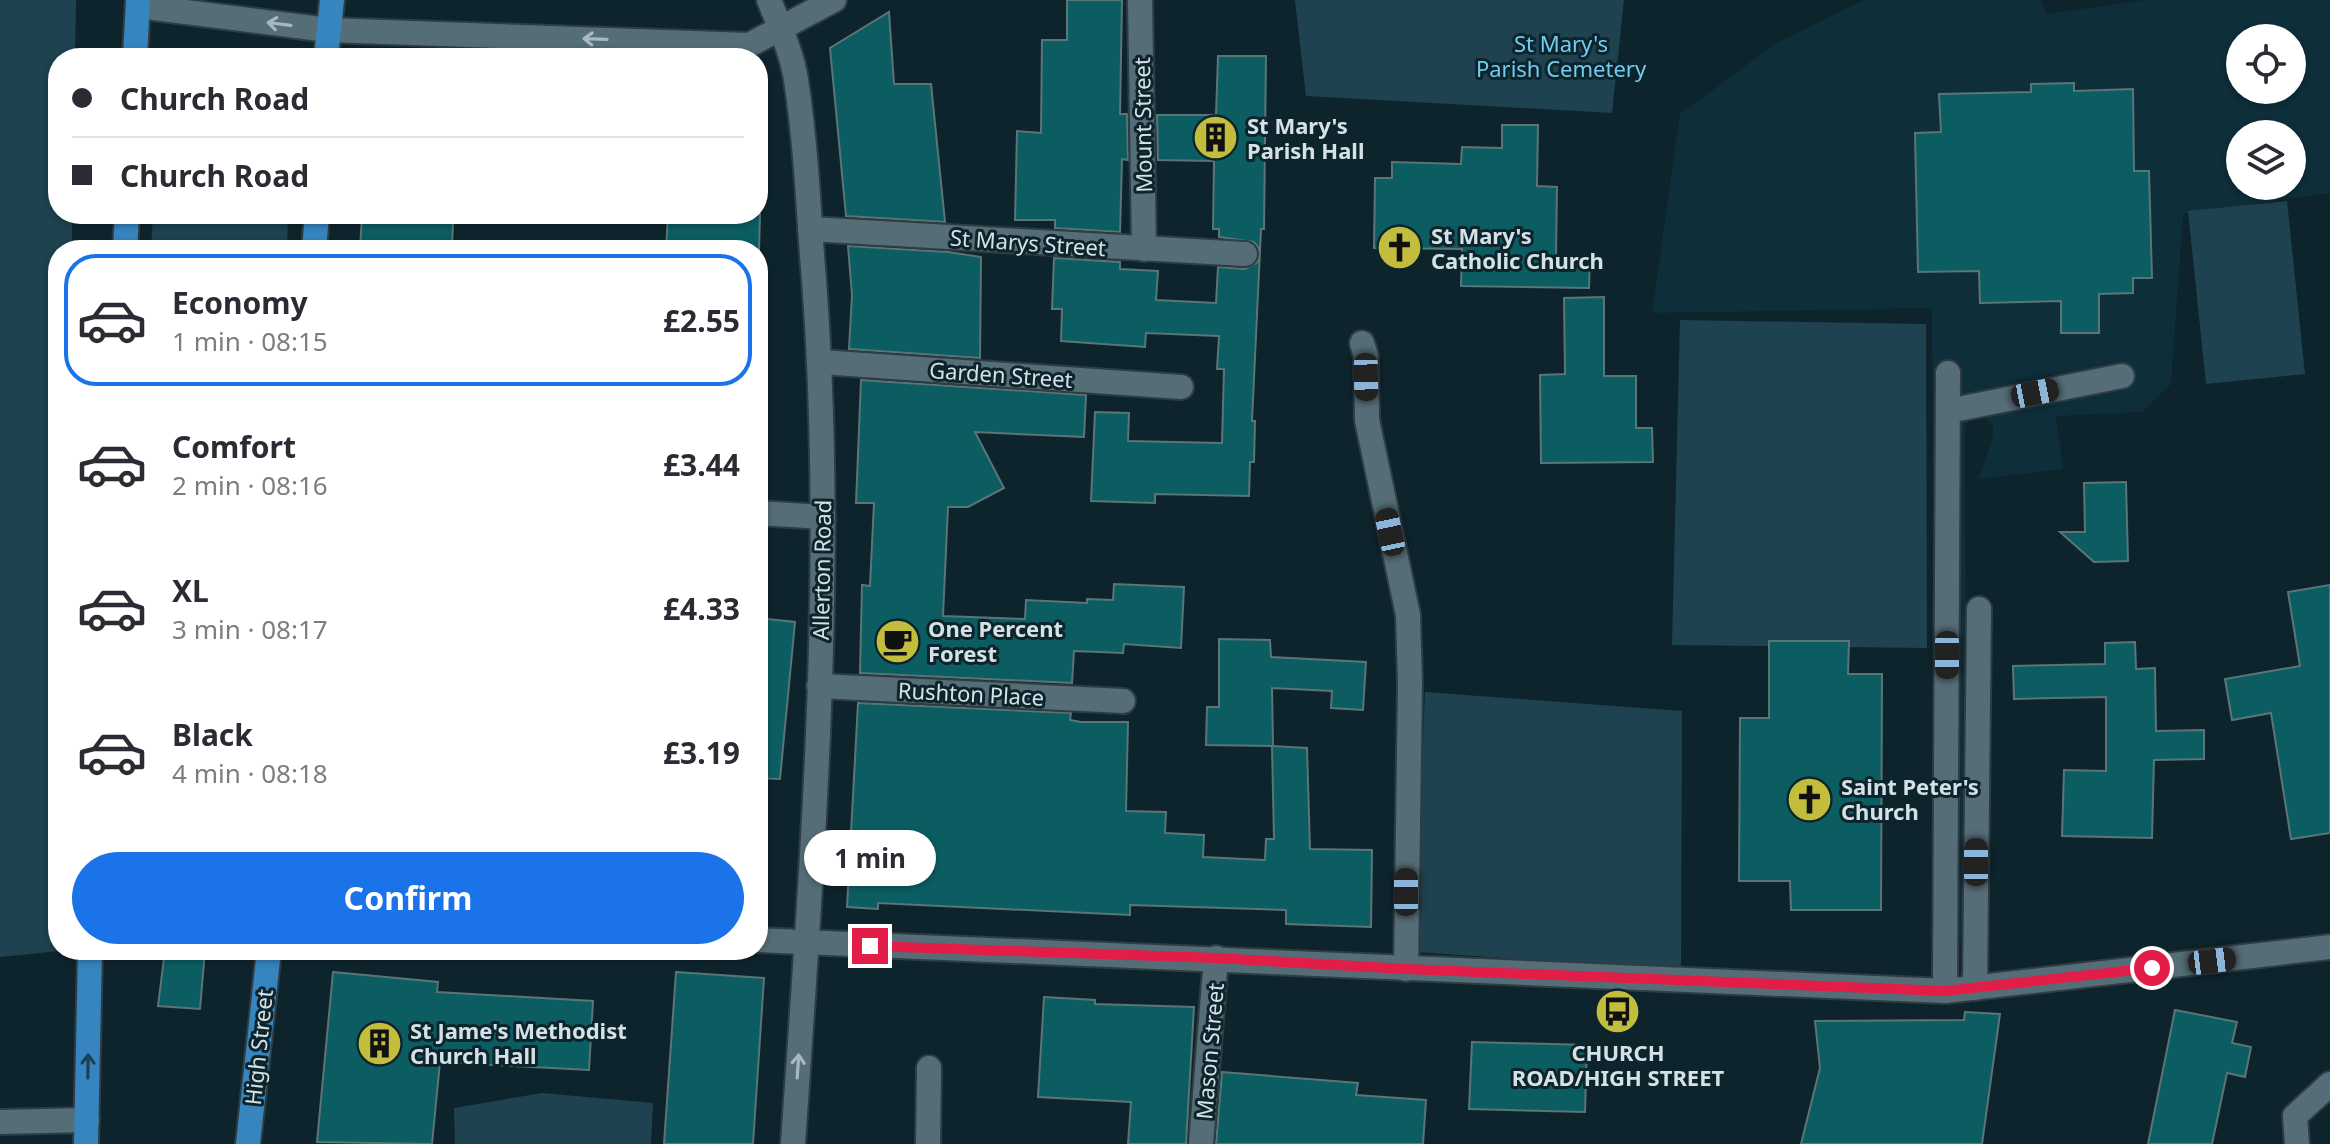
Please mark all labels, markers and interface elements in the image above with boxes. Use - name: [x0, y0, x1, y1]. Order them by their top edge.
- one-way arrow: [267, 16, 292, 31]
- map controls: [2226, 24, 2306, 200]
- button: locate: [2226, 24, 2306, 104]
- park label: St Mary's Parish Cemetery: [1476, 28, 1647, 83]
- one-way arrow: [582, 32, 609, 47]
- street label: Mount Street: [1126, 57, 1158, 193]
- text: Church Road: [120, 78, 309, 119]
- place label: St Mary's Parish Hall: [1247, 110, 1364, 165]
- building icon: St Mary's Parish Hall: [1192, 114, 1240, 162]
- button: layers: [2226, 120, 2306, 200]
- text: Church Road: [120, 155, 309, 196]
- place label: St Mary's Catholic Church: [1431, 220, 1604, 275]
- street label: St Marys Street: [949, 222, 1107, 262]
- church icon: St Mary's Catholic Church: [1376, 224, 1424, 272]
- text: Economy: [172, 282, 308, 323]
- icon: car: [76, 284, 148, 356]
- text: £2.55: [663, 300, 740, 341]
- text: 1 min · 08:15: [172, 323, 328, 359]
- car: [1354, 353, 1378, 401]
- street label: Garden Street: [928, 354, 1074, 394]
- car: [2009, 377, 2061, 409]
- text: Comfort: [172, 426, 296, 467]
- icon: car: [76, 428, 148, 500]
- text: £3.44: [663, 444, 740, 485]
- text: 2 min · 08:16: [172, 467, 328, 503]
- street label: Allerton Road: [805, 500, 837, 640]
- car: [1373, 506, 1407, 558]
- text: XL: [172, 570, 209, 611]
- icon: car: [76, 572, 148, 644]
- text: £4.33: [663, 588, 740, 629]
- text: 3 min · 08:17: [172, 611, 328, 647]
- place label: One Percent Forest: [928, 613, 1063, 668]
- cafe icon: One Percent Forest: [873, 617, 921, 665]
- car: [1935, 631, 1959, 679]
- street label: Rushton Place: [897, 674, 1045, 712]
- text: Black: [172, 714, 253, 755]
- icon: car: [76, 716, 148, 788]
- text: £3.19: [663, 732, 740, 773]
- text: 4 min · 08:18: [172, 755, 328, 791]
- place label: Saint Peter's Church: [1841, 771, 1979, 826]
- church icon: Saint Peter's Church: [1786, 775, 1834, 823]
- callout: 1 min: [804, 830, 936, 886]
- car: [1964, 838, 1988, 886]
- text: 1 min: [834, 840, 906, 876]
- button: Confirm: [72, 852, 744, 944]
- car: [1394, 868, 1418, 916]
- route end: [852, 928, 888, 964]
- car: [2187, 946, 2237, 976]
- route start: [2134, 950, 2170, 986]
- street label: Mason Street: [1188, 981, 1230, 1120]
- bus stop icon: CHURCH ROAD/HIGH STREET: [1594, 987, 1642, 1035]
- street label: High Street: [237, 988, 279, 1106]
- place label: St Jame's Methodist Church Hall: [410, 1015, 627, 1070]
- building icon: St Jame's Methodist Church Hall: [355, 1019, 403, 1067]
- place label: CHURCH ROAD/HIGH STREET: [1512, 1037, 1724, 1092]
- one-way arrow: [81, 1053, 96, 1080]
- one-way arrow: [791, 1053, 806, 1080]

